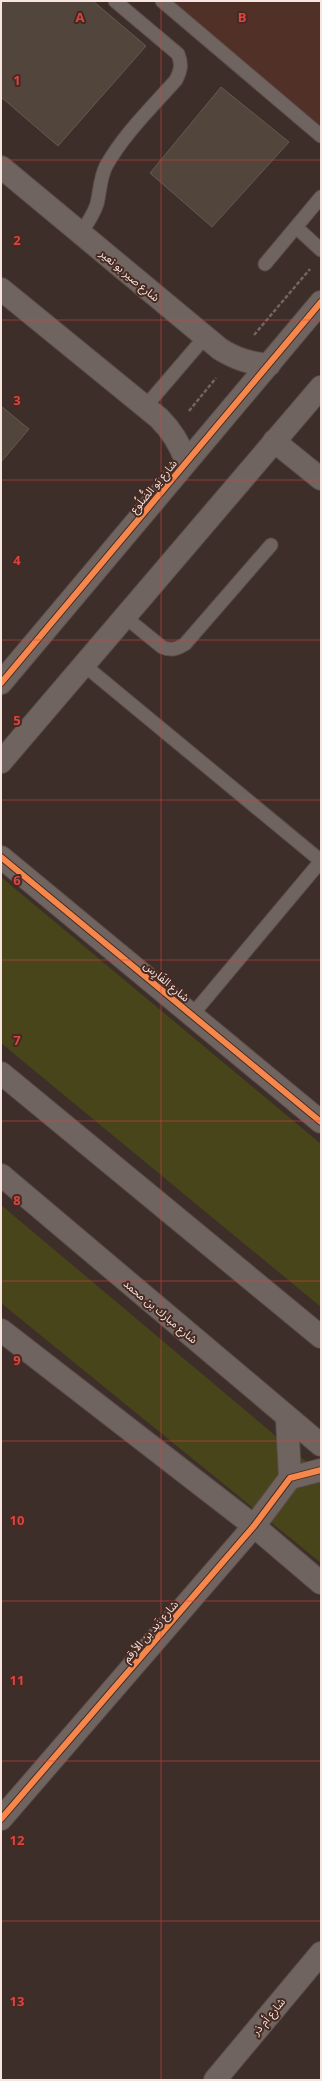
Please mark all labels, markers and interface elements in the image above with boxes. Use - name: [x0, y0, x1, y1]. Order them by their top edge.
- text: A: [76, 8, 85, 26]
- text: B: [238, 8, 247, 26]
- text: 1: [13, 71, 21, 89]
- text: 2: [13, 231, 21, 249]
- street label: شارع صير بو نعير: [96, 245, 163, 305]
- text: 3: [13, 391, 21, 409]
- street label: شارع يَو الضُّلُوع: [126, 455, 181, 517]
- text: 4: [13, 551, 21, 569]
- text: 5: [13, 711, 21, 729]
- text: 6: [13, 871, 21, 889]
- street label: شارع الفَارِس: [140, 957, 193, 1006]
- text: 7: [13, 1031, 21, 1049]
- text: 8: [13, 1191, 21, 1209]
- street label: شارع مبارك بن محمد: [120, 1276, 201, 1347]
- text: 9: [13, 1351, 21, 1369]
- text: 10: [10, 1511, 24, 1529]
- street label: شارع زَيد بن الأرقم: [119, 1596, 183, 1667]
- text: 11: [10, 1671, 24, 1689]
- text: 12: [10, 1831, 25, 1849]
- text: 13: [10, 1992, 24, 2010]
- street label: شارع أم ذر: [247, 1994, 289, 2039]

